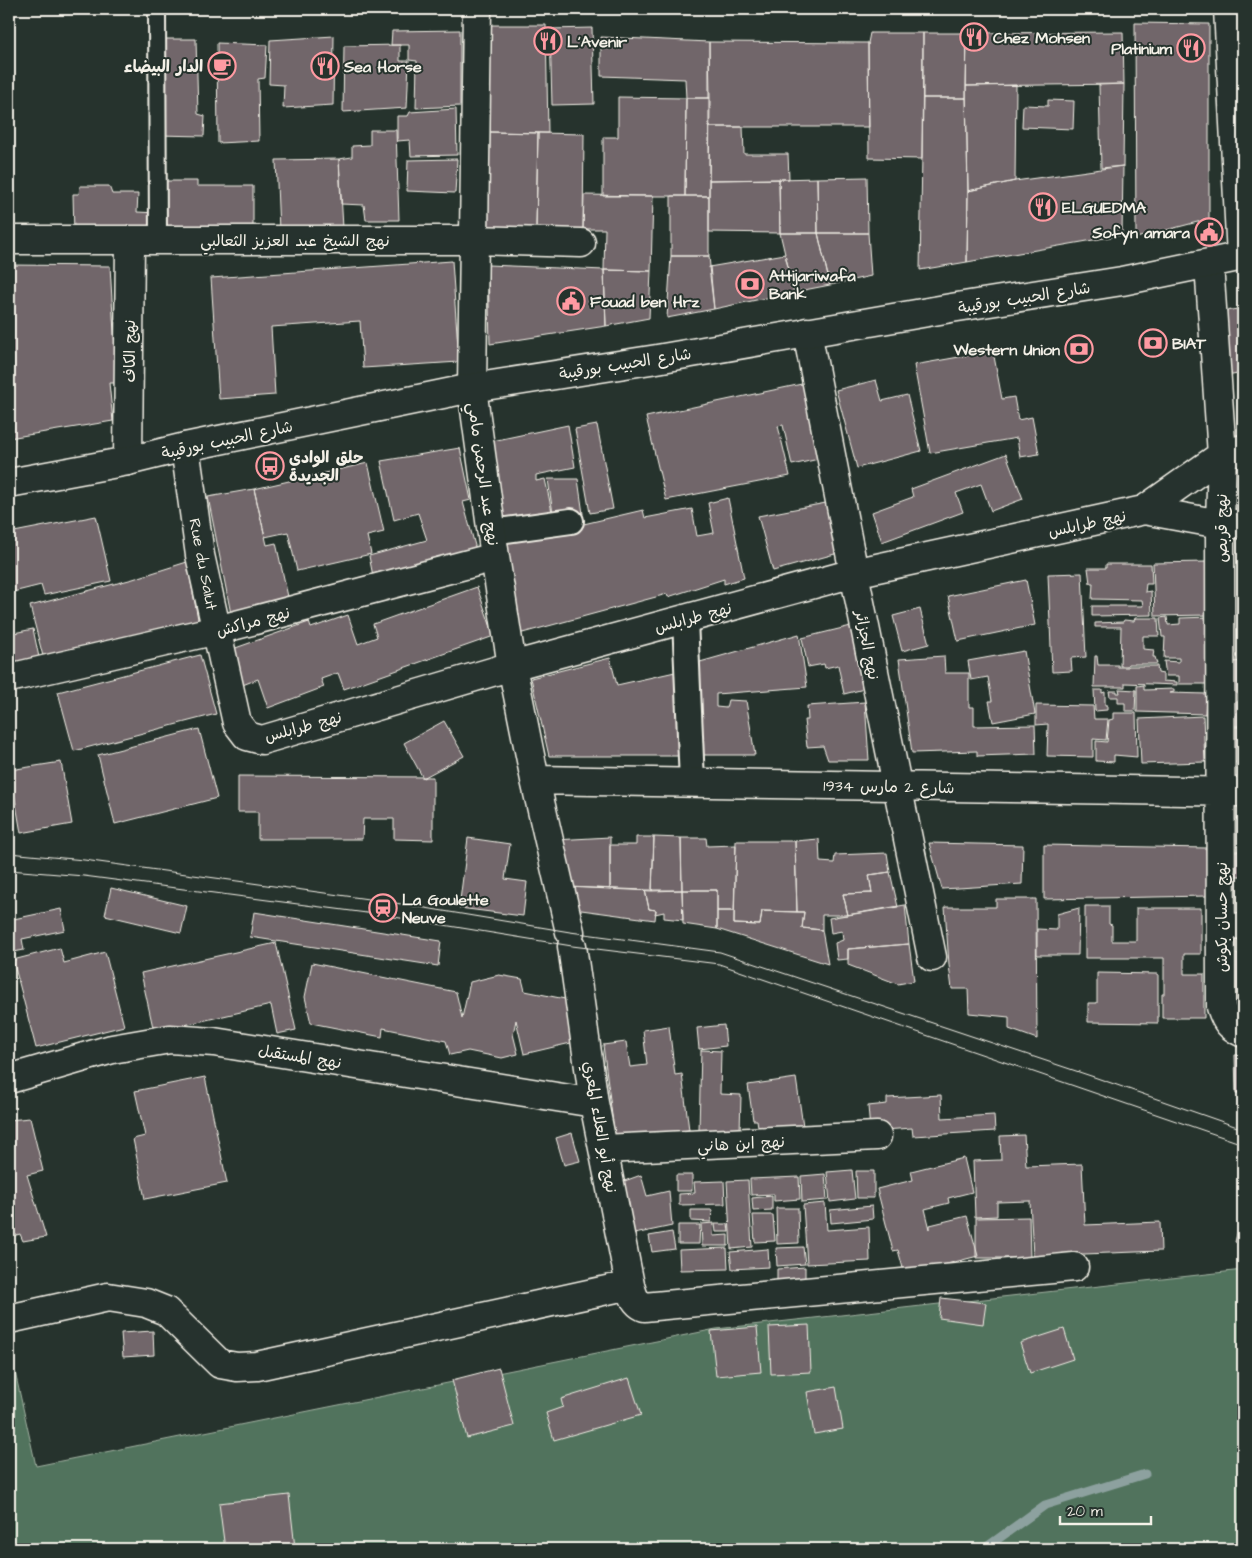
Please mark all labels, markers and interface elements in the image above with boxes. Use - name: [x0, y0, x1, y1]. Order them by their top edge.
- restaurant icon: Chez Mohsen: [959, 22, 989, 52]
- restaurant icon: L'Avenir: [533, 26, 563, 56]
- place label: Chez Mohsen: [993, 27, 1090, 49]
- place label: L'Avenir: [567, 31, 627, 53]
- restaurant icon: Platinium: [1176, 33, 1206, 63]
- place label: Platinium: [1111, 38, 1173, 60]
- cafe icon: الدار البيضاء: [207, 51, 237, 81]
- restaurant icon: Sea Horse: [310, 51, 340, 81]
- place label: الدار البيضاء: [124, 56, 203, 78]
- place label: Sea Horse: [343, 56, 422, 78]
- restaurant icon: ELGUEDMA: [1028, 192, 1058, 222]
- place label: ELGUEDMA: [1062, 197, 1147, 219]
- public building icon: Sofyn amara: [1194, 217, 1224, 247]
- place label: Sofyn amara: [1091, 222, 1191, 245]
- street label: نهج الشيخ عبد العزيز الثعالبي: [200, 230, 390, 255]
- place label: Attijariwafa Bank: [769, 265, 856, 305]
- bank icon: Attijariwafa Bank: [735, 269, 765, 299]
- street label: شارع الحبيب بورقيبة: [956, 277, 1092, 319]
- public building icon: Fouad ben Hrz: [556, 286, 586, 316]
- place label: Fouad ben Hrz: [590, 291, 701, 313]
- street label: نهج الكاف: [119, 320, 141, 382]
- bank icon: BIAT: [1138, 328, 1168, 358]
- place label: BIAT: [1172, 333, 1207, 355]
- bank icon: Western Union: [1064, 334, 1094, 364]
- place label: Western Union: [953, 339, 1060, 361]
- street label: شارع الحبيب بورقيبة: [557, 343, 693, 385]
- street label: نهج عبد الرحمن مامي: [459, 401, 504, 548]
- street label: شارع الحبيب بورقيبة: [160, 415, 295, 465]
- place label: حلق الوادي الجديدة: [289, 447, 364, 487]
- bus stop icon: حلق الوادي الجديدة: [255, 451, 285, 481]
- street label: نهج قربص: [1211, 494, 1233, 562]
- street label: نهج طرابلس: [1046, 505, 1128, 543]
- street label: Rue du Salut: [183, 517, 223, 612]
- street label: نهج طرابلس: [652, 597, 734, 639]
- street label: نهج مراكش: [214, 602, 293, 642]
- street label: نهج الجزائر: [849, 607, 885, 682]
- street label: نهج طرابلس: [262, 706, 344, 748]
- street label: شارع 2 مارس 1934: [823, 775, 955, 799]
- street label: نهج حسان بكوش: [1211, 862, 1233, 972]
- place label: La Goulette Neuve: [402, 889, 489, 929]
- station icon: La Goulette Neuve: [368, 893, 398, 923]
- street label: نهج المستقبل: [257, 1040, 343, 1074]
- street label: نهج أبو العلاء المعري: [578, 1060, 622, 1195]
- street label: نهج ابن هاني: [697, 1131, 786, 1160]
- scale bar: [1060, 1493, 1151, 1525]
- text: 20 m: [1067, 1501, 1103, 1522]

